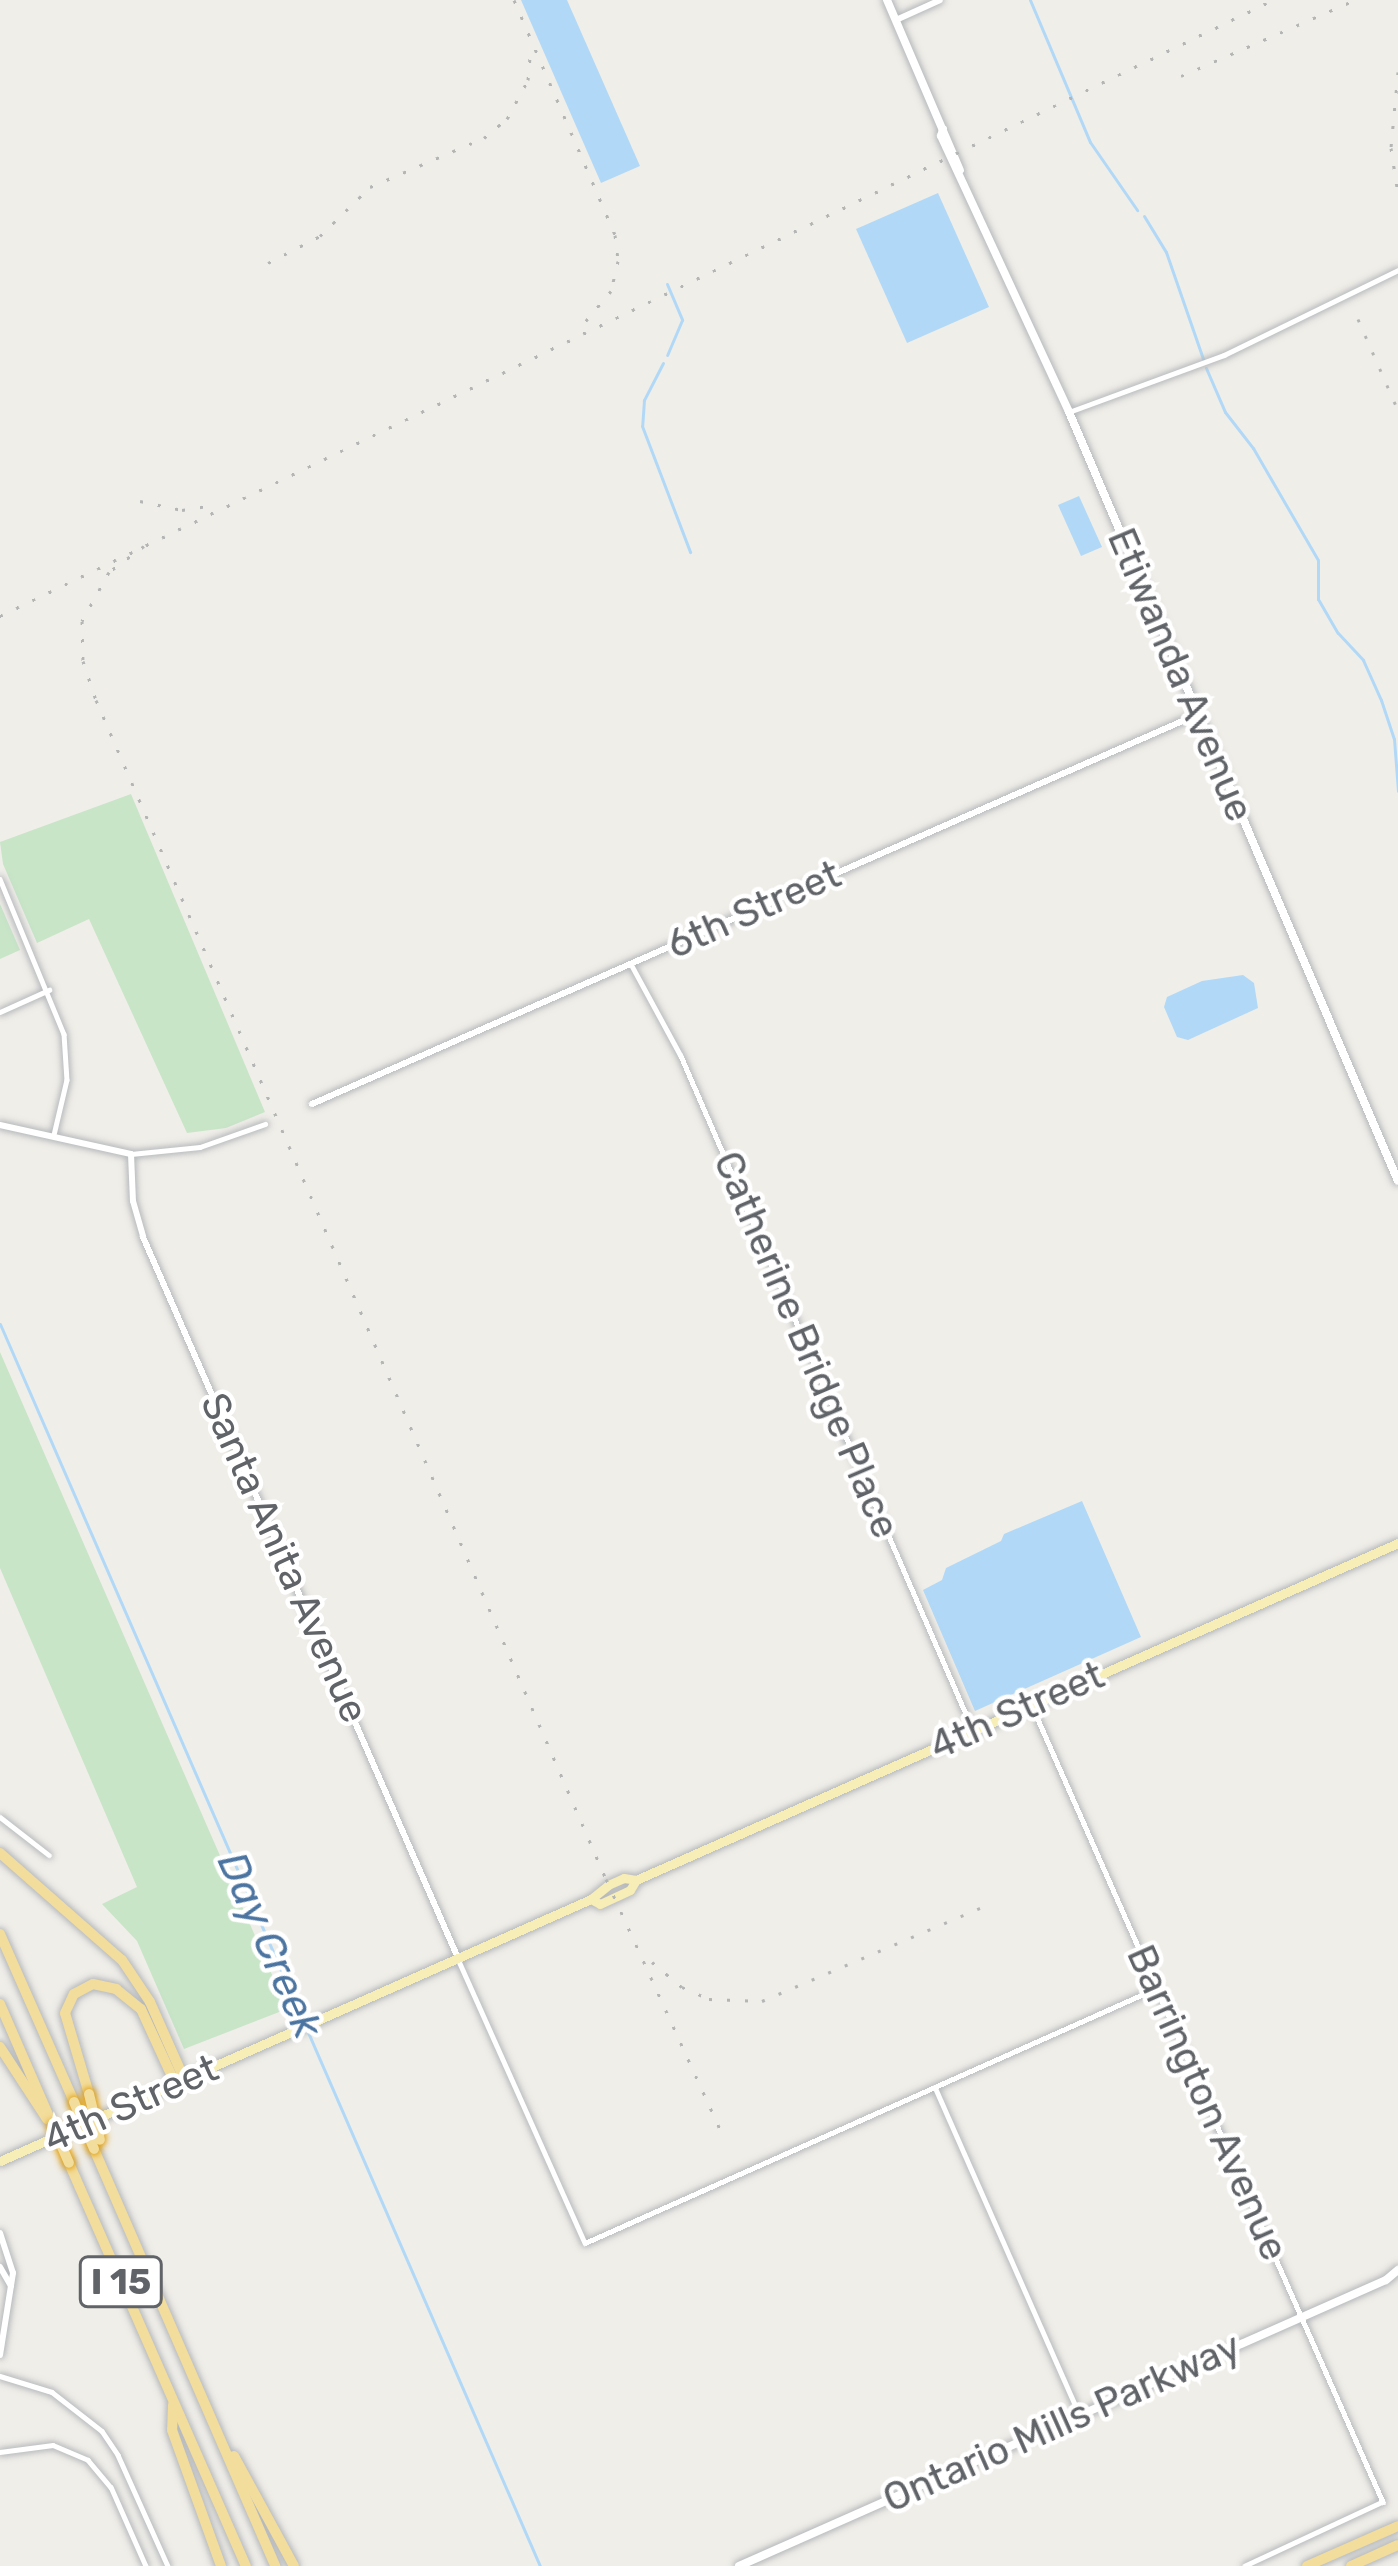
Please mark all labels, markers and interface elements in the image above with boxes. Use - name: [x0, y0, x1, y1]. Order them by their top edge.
- street label: Etiwanda Avenue: [1097, 521, 1263, 829]
- street label: 6th Street: [660, 851, 848, 969]
- street label: Catherine Bridge Place: [703, 1145, 909, 1545]
- street label: Santa Anita Avenue: [190, 1385, 378, 1731]
- street label: 4th Street: [923, 1652, 1111, 1770]
- water label: Day Creek: [206, 1844, 334, 2046]
- street label: Barrington Avenue: [1116, 1938, 1298, 2268]
- street label: 4th Street: [37, 2045, 225, 2163]
- road number: I 15: [76, 2252, 166, 2312]
- street label: Ontario Mills Parkway: [876, 2323, 1248, 2523]

